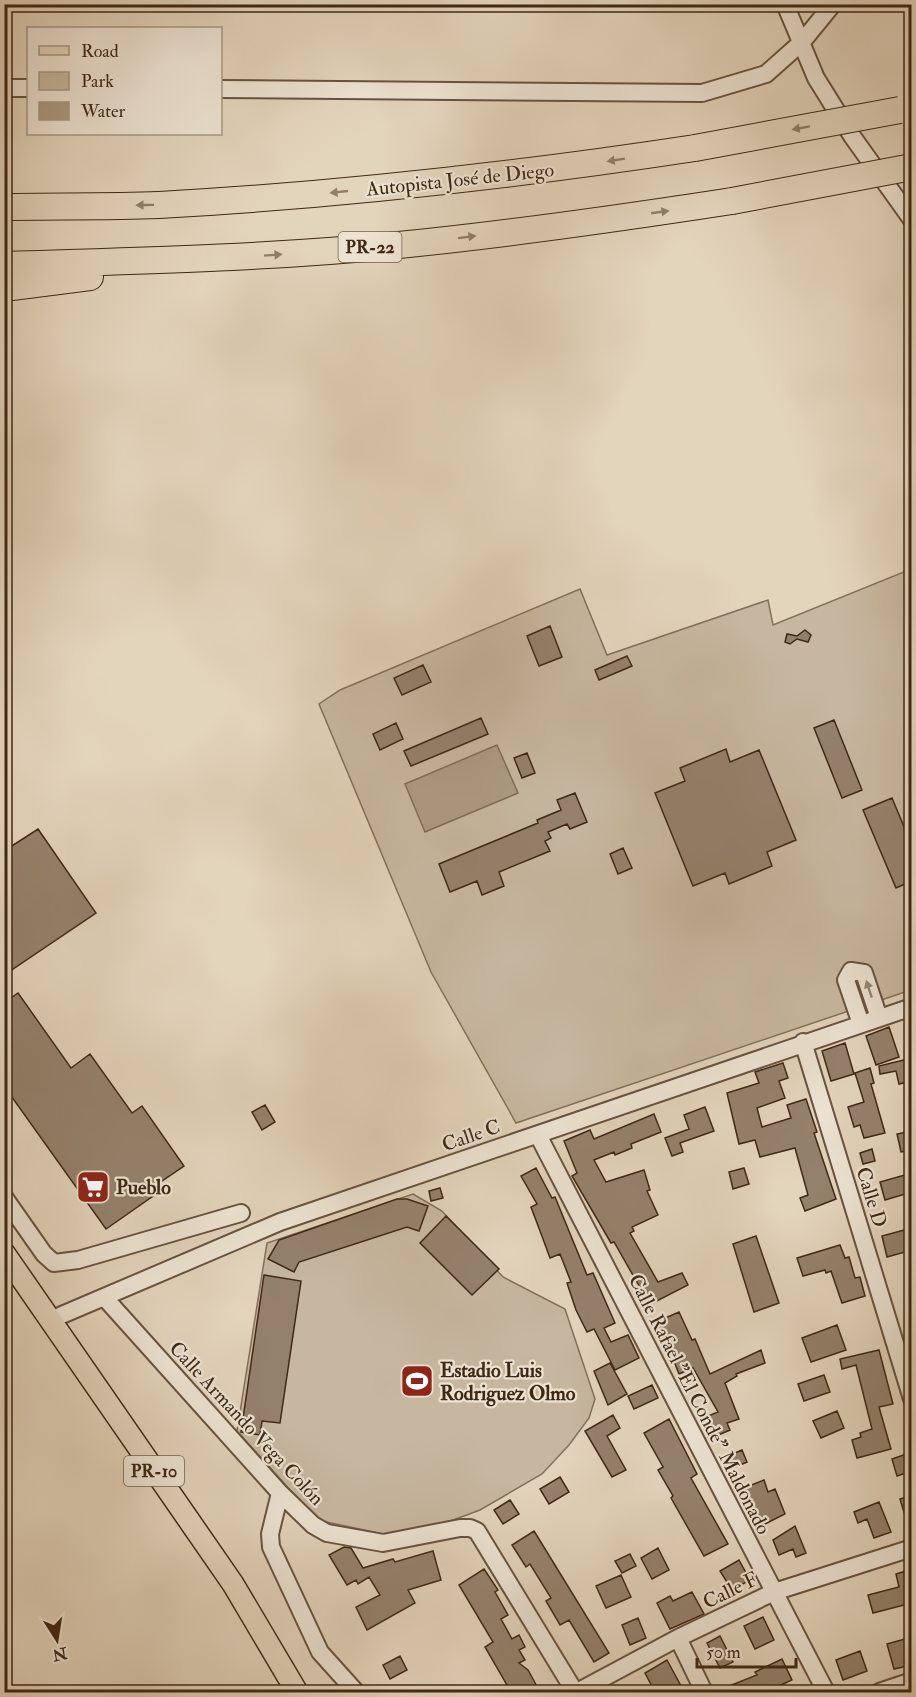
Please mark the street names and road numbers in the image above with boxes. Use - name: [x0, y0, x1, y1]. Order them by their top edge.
- street label: Autopista José de Diego: [364, 157, 555, 203]
- road number: PR-22: [338, 232, 401, 262]
- street label: Calle C: [439, 1114, 504, 1157]
- street label: Calle D: [851, 1164, 893, 1230]
- street label: Calle Rafael "El Conde" Maldonado: [623, 1270, 776, 1539]
- street label: Calle Armando Vega Colón: [164, 1336, 329, 1511]
- road number: PR-10: [124, 1456, 184, 1486]
- street label: Calle F: [699, 1566, 762, 1614]

